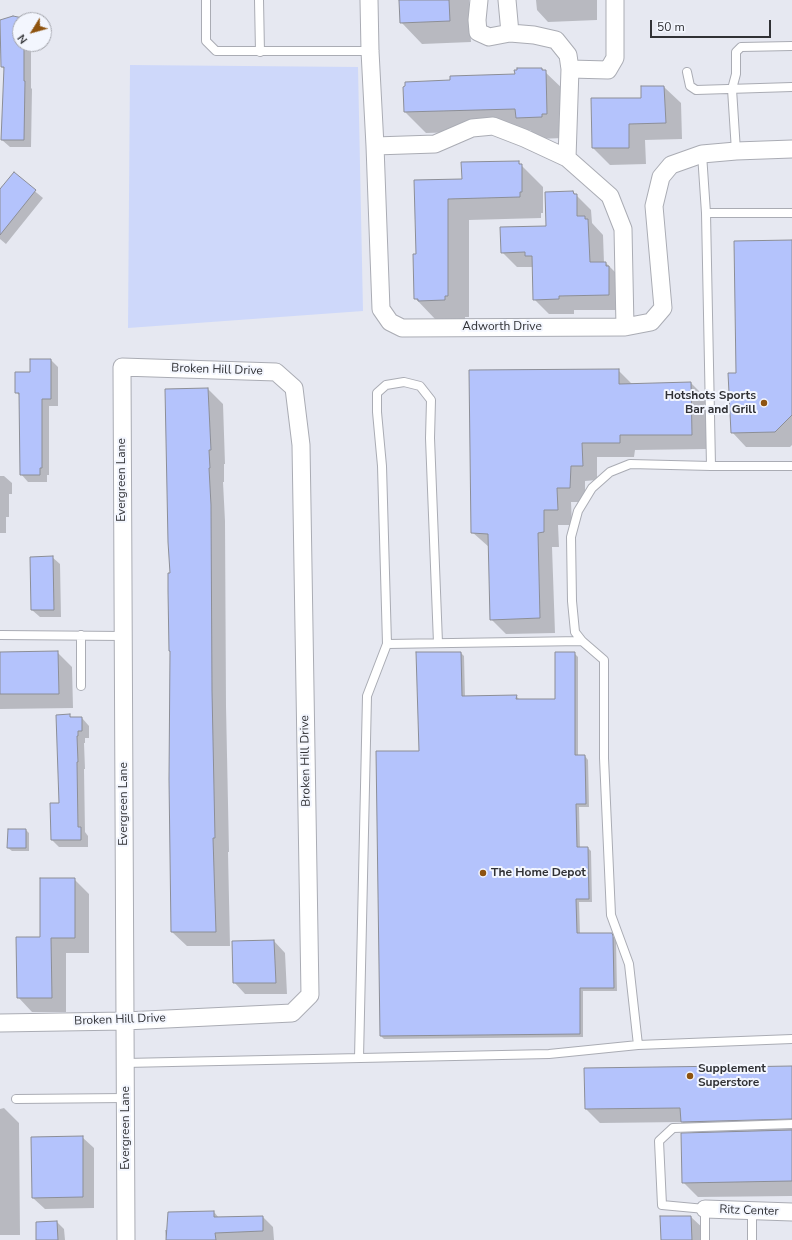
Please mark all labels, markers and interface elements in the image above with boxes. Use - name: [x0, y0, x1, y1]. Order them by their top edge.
- north arrow: [12, 12, 52, 52]
- scale bar: [652, 12, 773, 38]
- text: 50 m: [657, 19, 685, 35]
- text: N: [14, 31, 31, 47]
- street label: Adworth Drive: [462, 320, 542, 334]
- street label: Broken Hill Drive: [171, 361, 263, 379]
- place label: Hotshots Sports Bar and Grill: [665, 389, 756, 417]
- marker: Hotshots Sports Bar and Grill: [759, 398, 769, 408]
- street label: Evergreen Lane: [115, 438, 129, 522]
- street label: Broken Hill Drive: [298, 715, 314, 807]
- street label: Evergreen Lane: [117, 762, 131, 846]
- place label: The Home Depot: [491, 866, 586, 880]
- marker: The Home Depot: [478, 868, 488, 878]
- street label: Broken Hill Drive: [74, 1011, 166, 1029]
- place label: Supplement Superstore: [698, 1062, 766, 1090]
- marker: Supplement Superstore: [685, 1071, 695, 1081]
- street label: Evergreen Lane: [119, 1086, 133, 1170]
- street label: Ritz Center: [719, 1203, 779, 1219]

